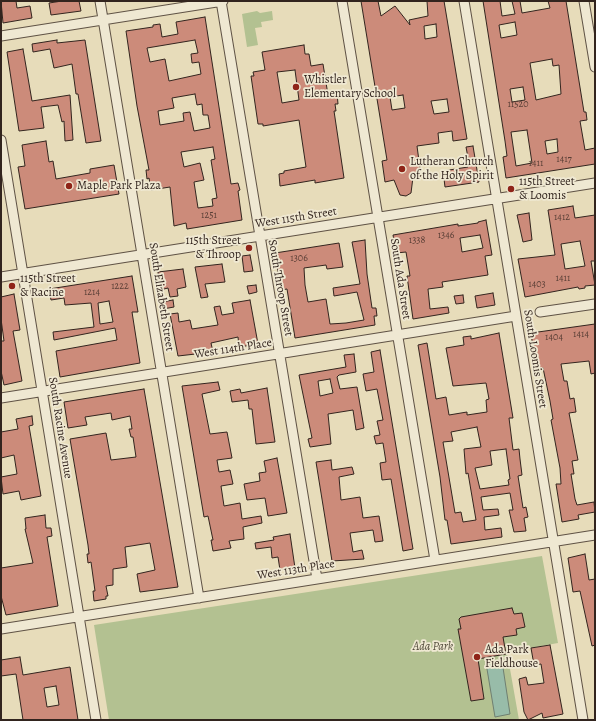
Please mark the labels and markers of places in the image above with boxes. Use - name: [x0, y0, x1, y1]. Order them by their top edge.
- place label: Whistler Elementary School: [304, 73, 396, 101]
- marker: Whistler Elementary School: [291, 82, 301, 92]
- place label: Lutheran Church of the Holy Spirit: [410, 155, 494, 183]
- marker: Lutheran Church of the Holy Spirit: [397, 164, 407, 174]
- place label: 115th Street & Loomis: [519, 175, 575, 203]
- place label: Maple Park Plaza: [77, 179, 161, 193]
- marker: Maple Park Plaza: [64, 181, 74, 191]
- marker: 115th Street & Loomis: [506, 184, 516, 194]
- place label: 115th Street & Throop: [185, 234, 241, 262]
- marker: 115th Street & Throop: [244, 243, 254, 253]
- place label: 115th Street & Racine: [20, 272, 76, 300]
- marker: 115th Street & Racine: [7, 281, 17, 291]
- place label: Ada Park Fieldhouse: [485, 643, 538, 671]
- marker: Ada Park Fieldhouse: [472, 652, 482, 662]

